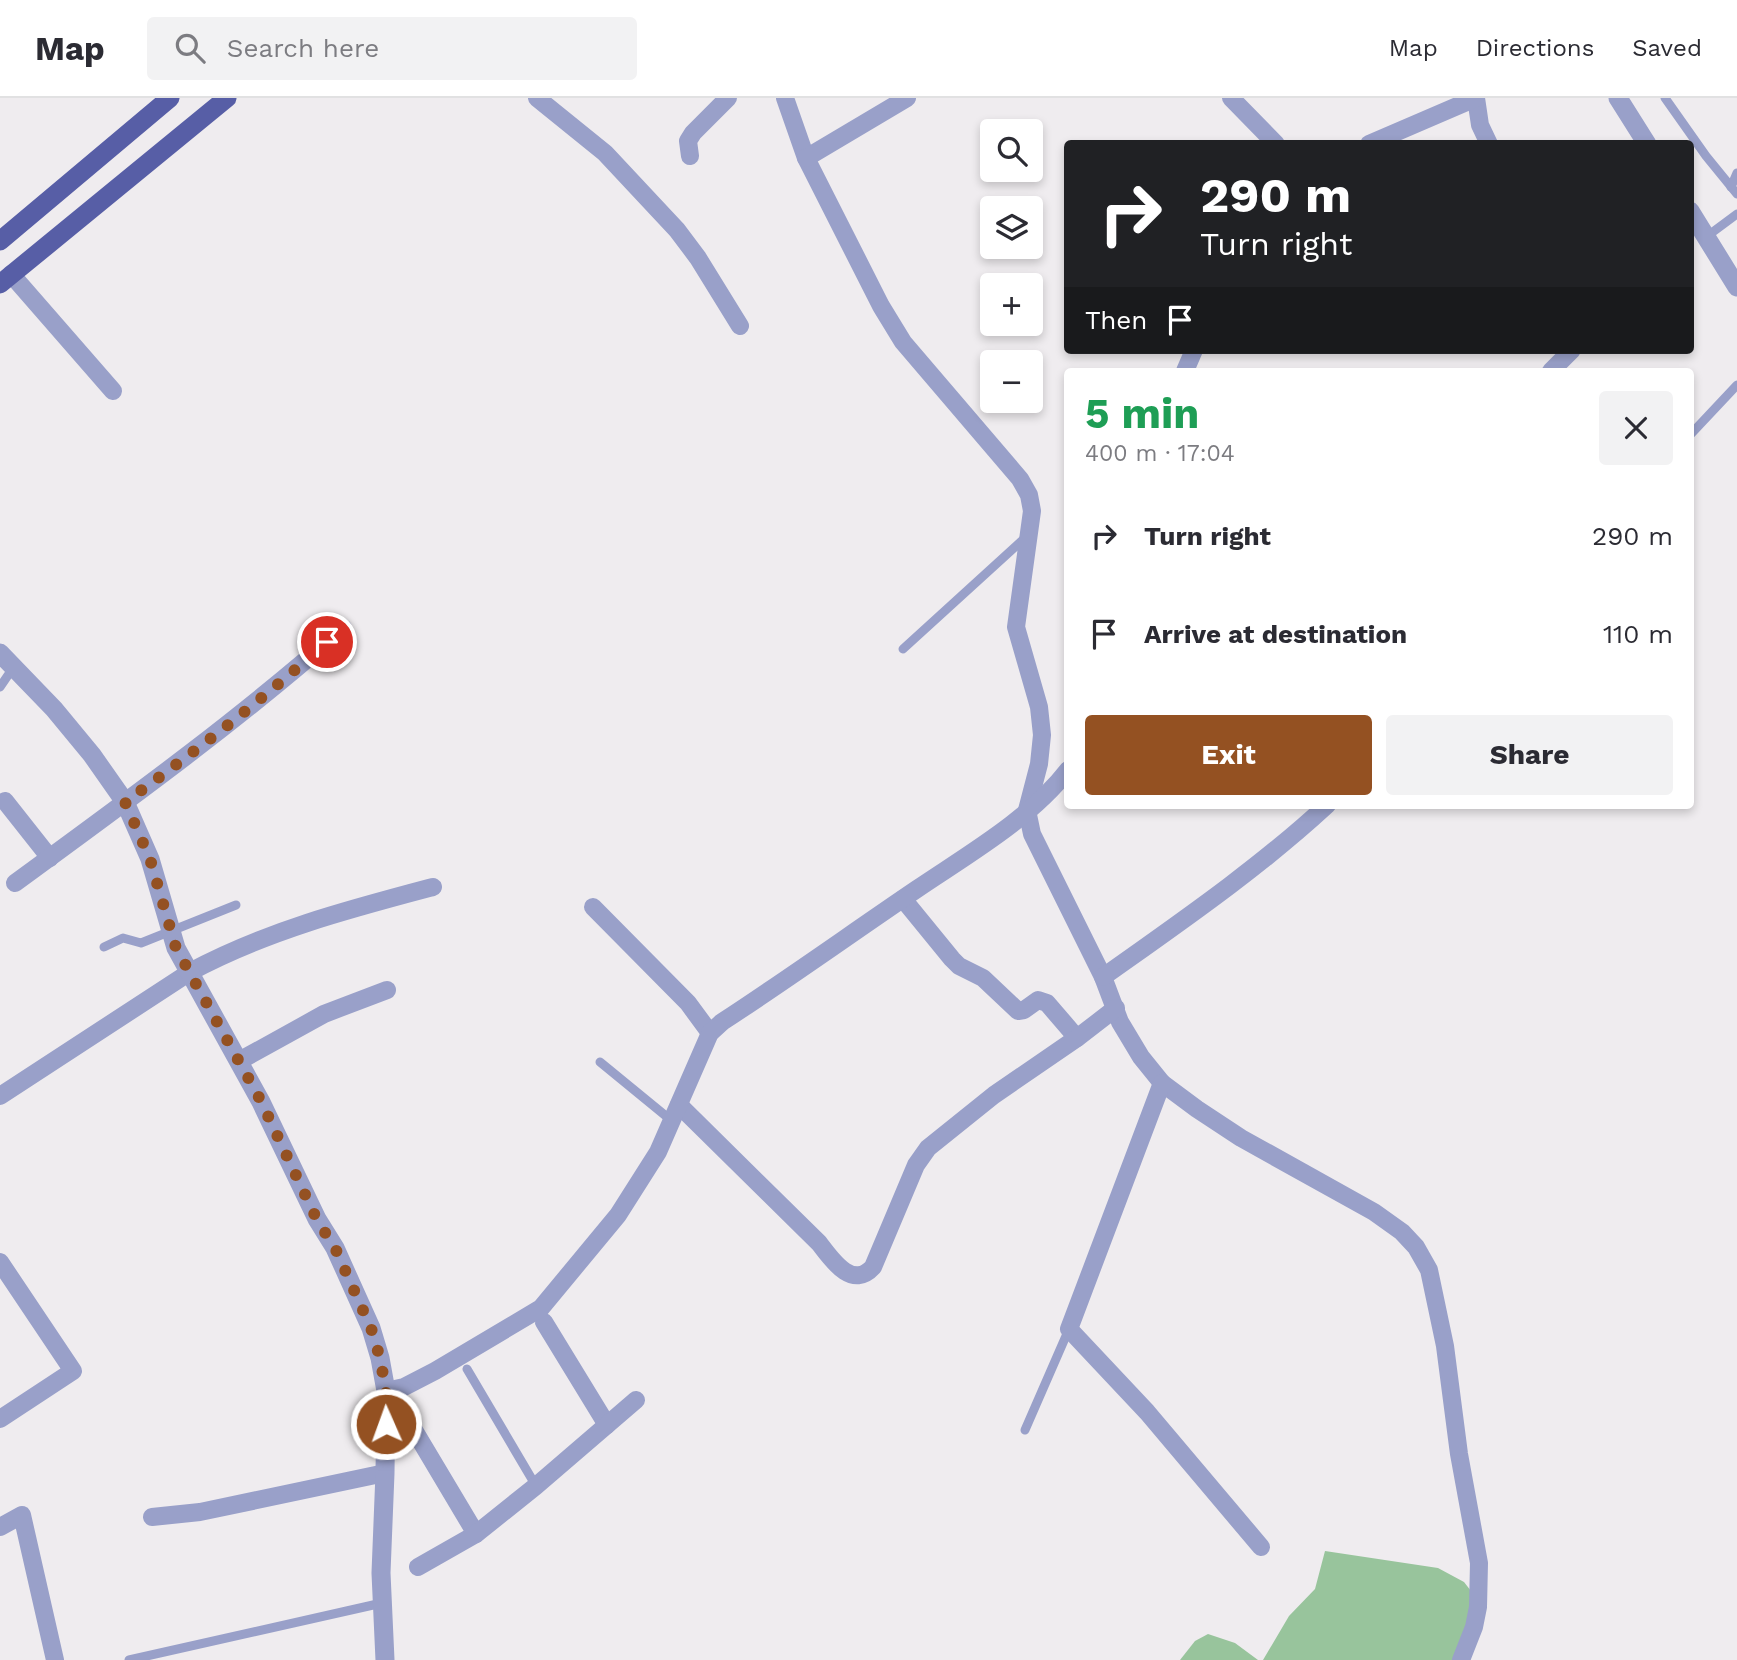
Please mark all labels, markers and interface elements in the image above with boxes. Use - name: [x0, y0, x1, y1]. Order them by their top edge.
- search box: [147, 17, 637, 80]
- text: Map: [35, 29, 105, 68]
- icon: search: [171, 29, 209, 67]
- text: Search here: [227, 33, 379, 63]
- text: Map: [1389, 34, 1438, 62]
- text: Directions: [1476, 34, 1594, 62]
- text: Saved: [1632, 34, 1702, 62]
- map controls: [980, 119, 1043, 413]
- button: search: [980, 119, 1043, 182]
- text: 290 m: [1200, 166, 1351, 224]
- icon: right: [1085, 168, 1176, 259]
- button: layers: [980, 196, 1043, 259]
- text: Turn right: [1200, 225, 1352, 263]
- button: +: [980, 273, 1043, 336]
- icon: arrive: [1161, 301, 1199, 339]
- text: Then: [1085, 305, 1147, 335]
- button: −: [980, 350, 1043, 413]
- text: 5 min: [1085, 389, 1199, 438]
- button: close: [1599, 391, 1673, 465]
- text: 400 m · 17:04: [1085, 440, 1235, 467]
- icon: right: [1085, 517, 1123, 555]
- text: Turn right: [1144, 521, 1271, 551]
- text: 290 m: [1592, 521, 1673, 551]
- pin: [297, 612, 357, 672]
- icon: arrive: [1085, 615, 1123, 653]
- text: Arrive at destination: [1144, 619, 1407, 649]
- text: 110 m: [1603, 619, 1673, 649]
- icon: arrive: [308, 623, 346, 661]
- button: Exit: [1085, 715, 1372, 795]
- button: Share: [1386, 715, 1673, 795]
- position arrow: [349, 1387, 423, 1461]

